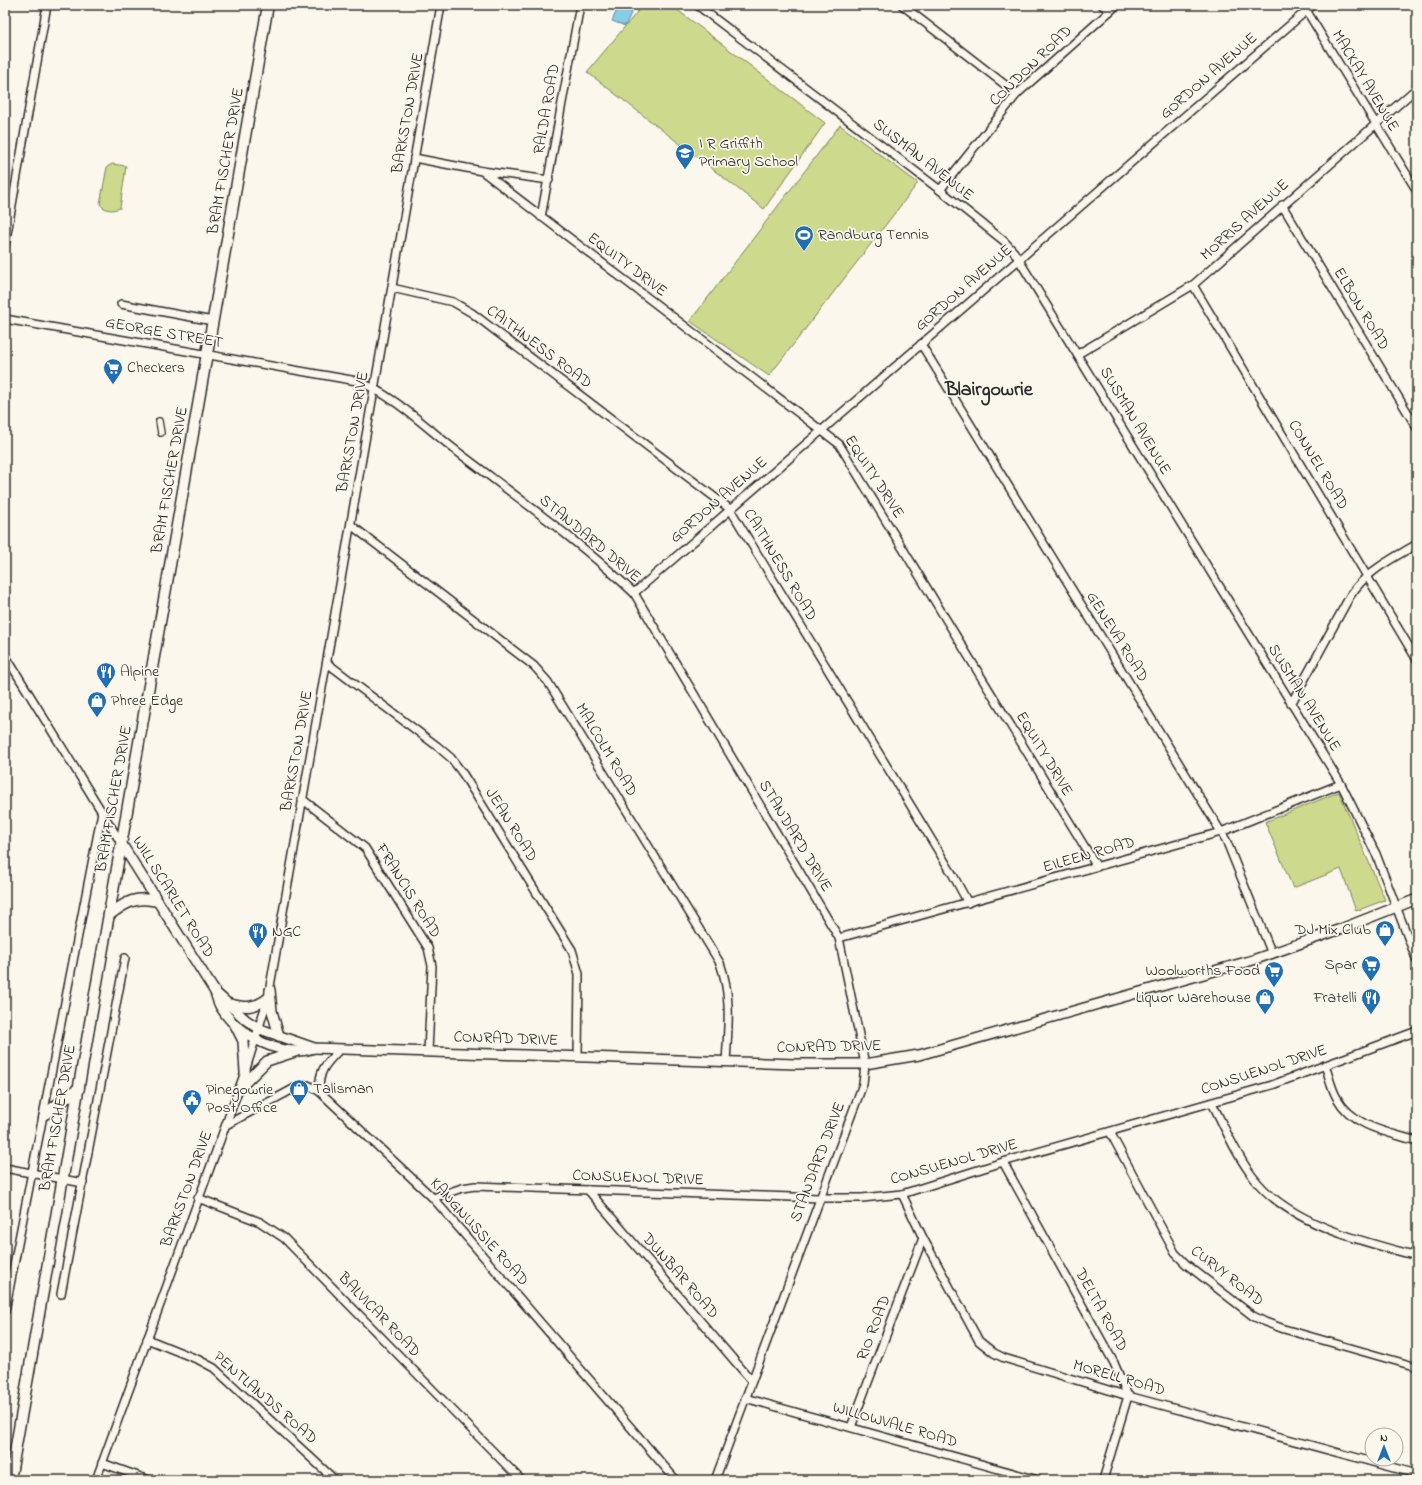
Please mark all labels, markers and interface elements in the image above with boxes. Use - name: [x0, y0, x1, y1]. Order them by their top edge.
- street label: CONDON ROAD: [984, 20, 1078, 112]
- street label: MACKAY AVENUE: [1325, 26, 1405, 136]
- street label: GORDON AVENUE: [1155, 27, 1263, 125]
- street label: BARKSTON DRIVE: [385, 51, 430, 176]
- street label: RALDA ROAD: [527, 62, 567, 156]
- street label: BRAM FISCHER DRIVE: [201, 86, 251, 237]
- street label: SUSMAN AVENUE: [867, 113, 979, 207]
- place label: I R Griffith Primary School: [699, 132, 798, 174]
- school or university icon: I R Griffith Primary School: [674, 142, 696, 170]
- street label: MORRIS AVENUE: [1195, 173, 1295, 267]
- place label: Randburg Tennis: [818, 223, 929, 247]
- sports icon: Randburg Tennis: [793, 224, 815, 252]
- street label: EQUITY DRIVE: [582, 227, 672, 303]
- street label: GORDON AVENUE: [910, 239, 1018, 337]
- street label: ELBON ROAD: [1327, 263, 1395, 355]
- street label: CAITHNESS ROAD: [481, 299, 597, 395]
- street label: GEORGE STREET: [103, 311, 225, 355]
- place label: Checkers: [127, 356, 185, 380]
- supermarket icon: Checkers: [102, 357, 124, 385]
- street label: SUSMAN AVENUE: [1093, 362, 1177, 480]
- street label: BARKSTON DRIVE: [330, 370, 375, 495]
- district label: Blairgowrie: [944, 376, 1034, 406]
- street label: BRAM FISCHER DRIVE: [145, 405, 195, 556]
- street label: CONNEL ROAD: [1282, 415, 1354, 515]
- street label: EQUITY DRIVE: [838, 431, 910, 523]
- street label: GORDON AVENUE: [665, 451, 773, 549]
- street label: STANDARD DRIVE: [534, 489, 646, 589]
- street label: CAITHNESS ROAD: [737, 504, 823, 626]
- street label: GENEVA ROAD: [1080, 587, 1154, 687]
- street label: SUSMAN AVENUE: [1261, 640, 1347, 756]
- place label: Alpine: [120, 660, 160, 684]
- restaurant icon: Alpine: [95, 661, 117, 689]
- place label: Phree Edge: [111, 689, 184, 713]
- street label: BARKSTON DRIVE: [274, 689, 319, 814]
- shop icon: Phree Edge: [86, 690, 108, 718]
- street label: MALCOLM ROAD: [569, 699, 643, 801]
- street label: EQUITY DRIVE: [1009, 707, 1079, 801]
- street label: BRAM FISCHER DRIVE: [89, 724, 139, 875]
- street label: STANDARD DRIVE: [752, 775, 838, 897]
- street label: JEAN ROAD: [479, 783, 543, 867]
- street label: EILEEN ROAD: [1040, 830, 1138, 880]
- street label: WILL SCARLET ROAD: [126, 831, 220, 963]
- street label: FRANCIS ROAD: [369, 838, 447, 943]
- place label: DJ Mix Club: [1294, 918, 1372, 942]
- shop icon: DJ Mix Club: [1374, 919, 1396, 947]
- place label: NGC: [272, 920, 301, 944]
- restaurant icon: NGC: [247, 921, 269, 949]
- place label: Spar: [1324, 953, 1357, 977]
- supermarket icon: Spar: [1360, 954, 1382, 982]
- place label: Woolworths Food: [1145, 959, 1260, 983]
- supermarket icon: Woolworths Food: [1263, 960, 1285, 988]
- place label: Liquor Warehouse: [1136, 986, 1252, 1010]
- place label: Fratelli: [1313, 986, 1357, 1010]
- shop icon: Liquor Warehouse: [1254, 987, 1276, 1015]
- restaurant icon: Fratelli: [1360, 987, 1382, 1015]
- street label: CONRAD DRIVE: [453, 1025, 559, 1053]
- street label: CONRAD DRIVE: [776, 1034, 882, 1060]
- street label: CONSUENOL DRIVE: [1198, 1038, 1330, 1102]
- street label: BRAM FISCHER DRIVE: [33, 1043, 83, 1194]
- place label: Talisman: [313, 1077, 374, 1101]
- place label: Pinegowrie Post Office: [206, 1078, 278, 1120]
- shop icon: Talisman: [288, 1078, 310, 1106]
- public building icon: Pinegowrie Post Office: [181, 1088, 203, 1116]
- street label: STANDARD DRIVE: [784, 1098, 852, 1226]
- street label: BARKSTON DRIVE: [154, 1127, 219, 1252]
- street label: CONSUENOL DRIVE: [887, 1132, 1021, 1192]
- street label: CONSUENOL DRIVE: [572, 1164, 704, 1192]
- street label: KANGNUSSIE ROAD: [424, 1173, 534, 1291]
- street label: DUNBAR ROAD: [635, 1227, 724, 1324]
- street label: CURVY ROAD: [1185, 1240, 1269, 1312]
- street label: DELTA ROAD: [1068, 1263, 1134, 1356]
- street label: BALVICAR ROAD: [331, 1266, 426, 1363]
- street label: RIO ROAD: [851, 1292, 897, 1364]
- street label: PENTLANDS ROAD: [207, 1346, 323, 1450]
- street label: MORELL ROAD: [1070, 1353, 1168, 1403]
- street label: WILLOWVALE ROAD: [830, 1396, 960, 1454]
- north arrow: [1364, 1427, 1404, 1467]
- text: N: [1380, 1430, 1388, 1446]

